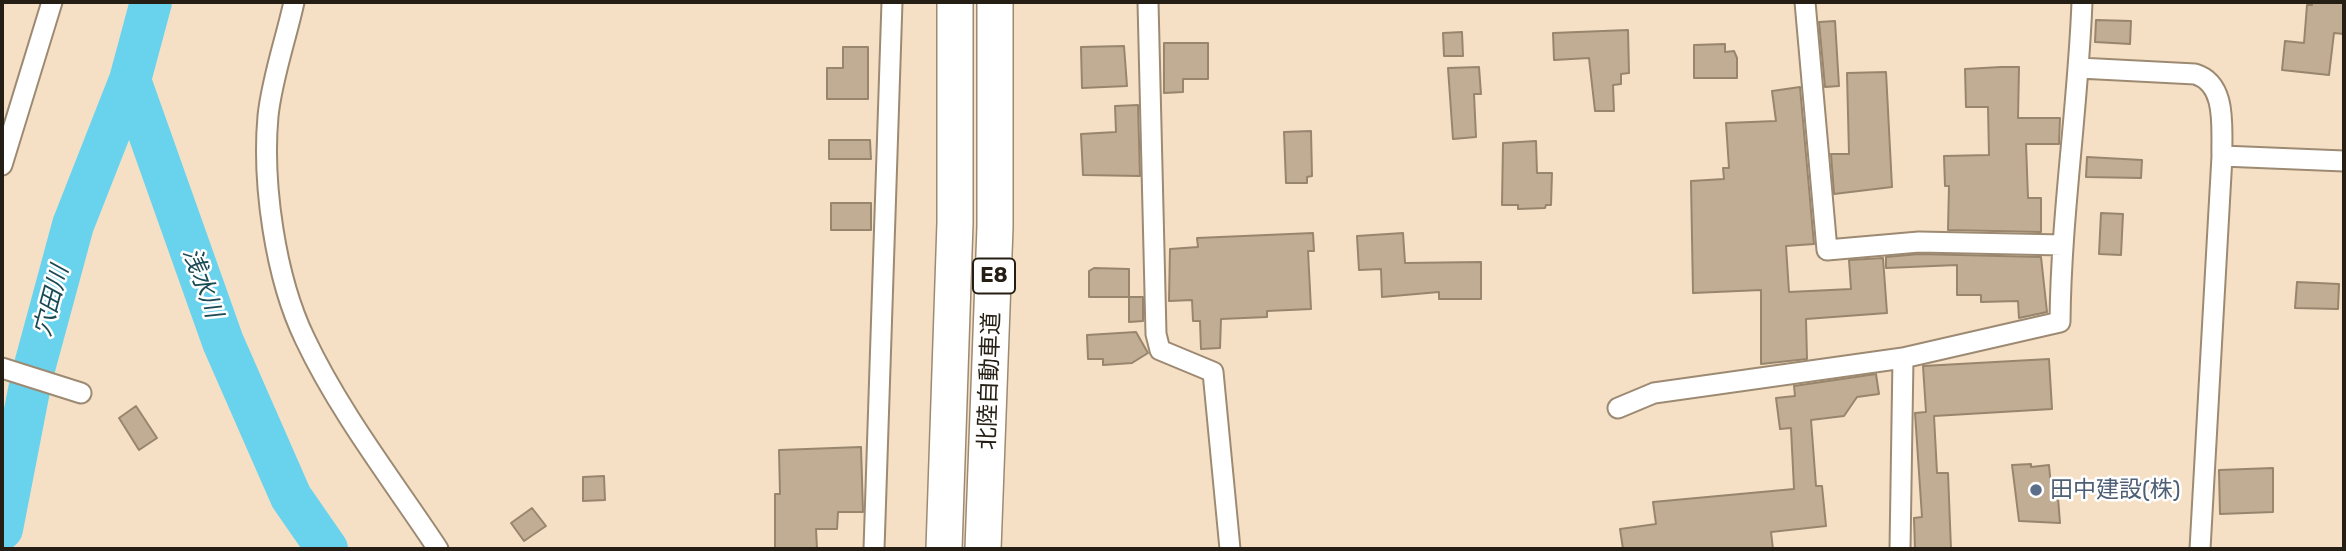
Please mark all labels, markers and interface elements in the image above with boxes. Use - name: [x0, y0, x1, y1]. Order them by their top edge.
- water label: 浅水川: [176, 244, 228, 322]
- road number: E8: [973, 258, 1015, 294]
- water label: 穴田川: [29, 262, 75, 340]
- street label: 北陸自動車道: [974, 312, 1006, 450]
- place label: 田中建設(株): [2050, 476, 2181, 504]
- marker: 田中建設(株): [2028, 482, 2044, 498]

